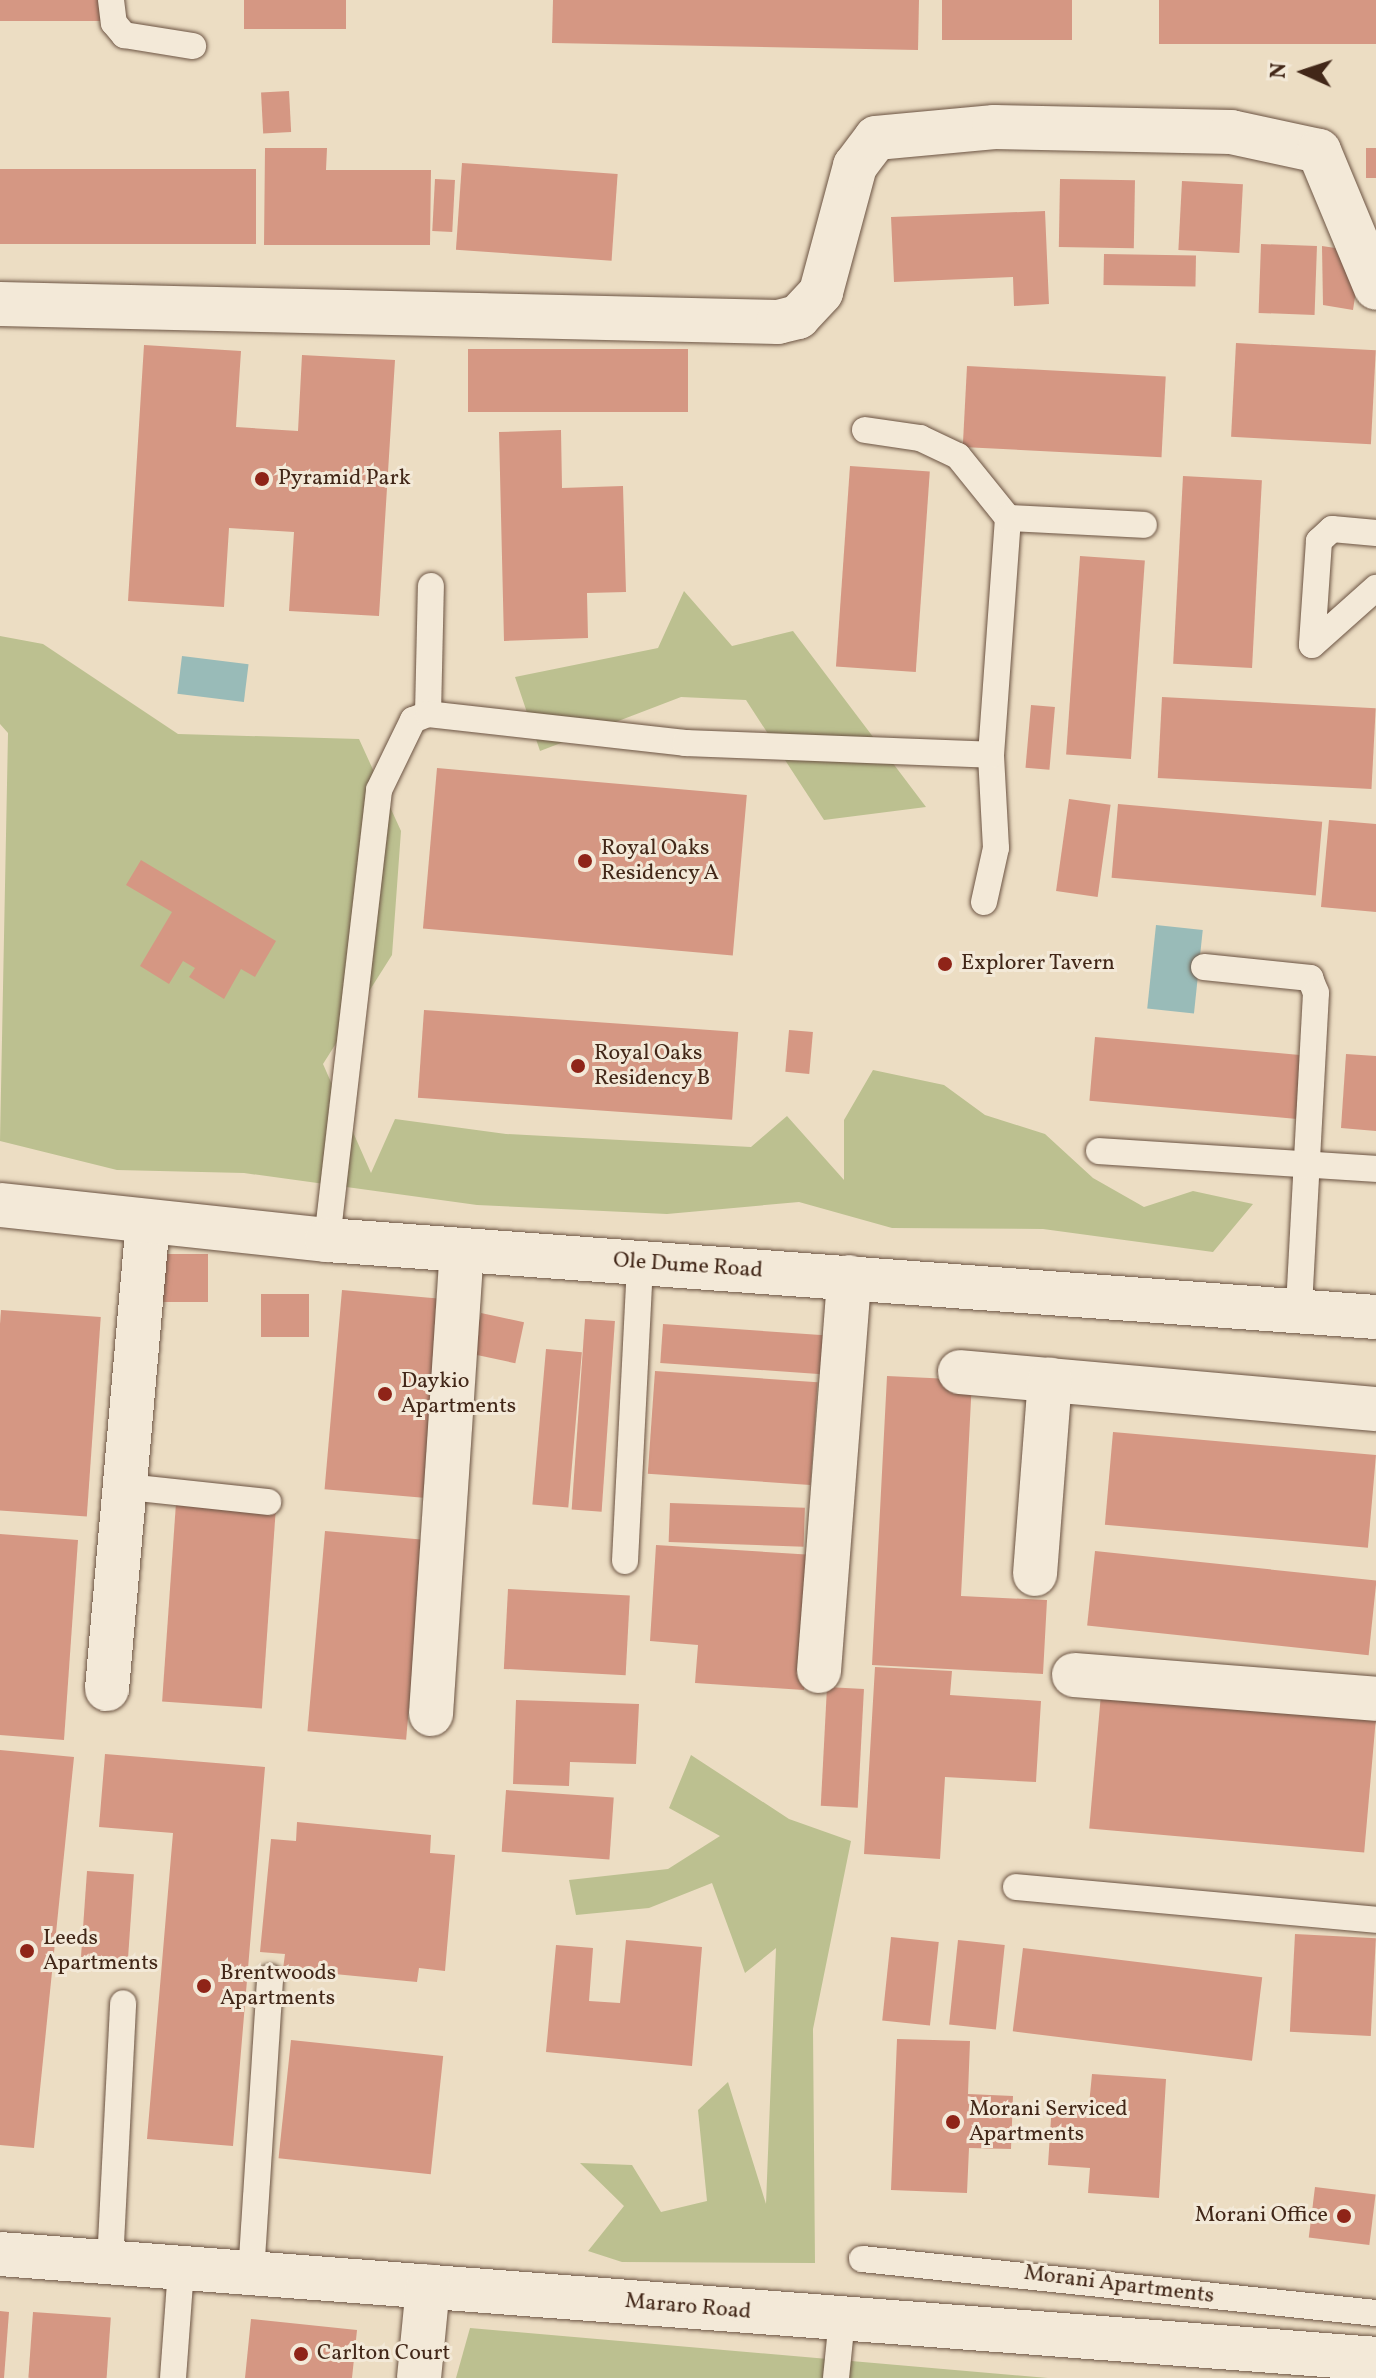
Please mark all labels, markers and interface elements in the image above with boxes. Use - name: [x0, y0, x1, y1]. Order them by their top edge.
- north arrow: [1264, 32, 1344, 112]
- text: N: [1264, 62, 1295, 80]
- place label: Pyramid Park: [278, 466, 411, 492]
- marker: Pyramid Park: [253, 470, 271, 488]
- place label: Royal Oaks Residency A: [601, 835, 720, 886]
- marker: Royal Oaks Residency A: [576, 852, 594, 870]
- place label: Explorer Tavern: [961, 951, 1116, 977]
- marker: Explorer Tavern: [936, 955, 954, 973]
- place label: Royal Oaks Residency B: [594, 1040, 711, 1092]
- marker: Royal Oaks Residency B: [569, 1057, 587, 1075]
- street label: Ole Dume Road: [612, 1248, 764, 1284]
- place label: Daykio Apartments: [401, 1368, 516, 1420]
- marker: Daykio Apartments: [376, 1385, 394, 1403]
- place label: Leeds Apartments: [43, 1925, 158, 1976]
- marker: Leeds Apartments: [18, 1942, 36, 1960]
- place label: Brentwoods Apartments: [220, 1960, 336, 2012]
- marker: Brentwoods Apartments: [195, 1977, 213, 1995]
- place label: Morani Serviced Apartments: [969, 2096, 1128, 2148]
- marker: Morani Serviced Apartments: [944, 2113, 962, 2131]
- place label: Morani Office: [1195, 2203, 1328, 2229]
- marker: Morani Office: [1335, 2207, 1353, 2225]
- street label: Morani Apartments: [1022, 2260, 1216, 2310]
- street label: Mararo Road: [624, 2288, 752, 2326]
- place label: Carlton Court: [317, 2341, 450, 2367]
- marker: Carlton Court: [292, 2345, 310, 2363]

